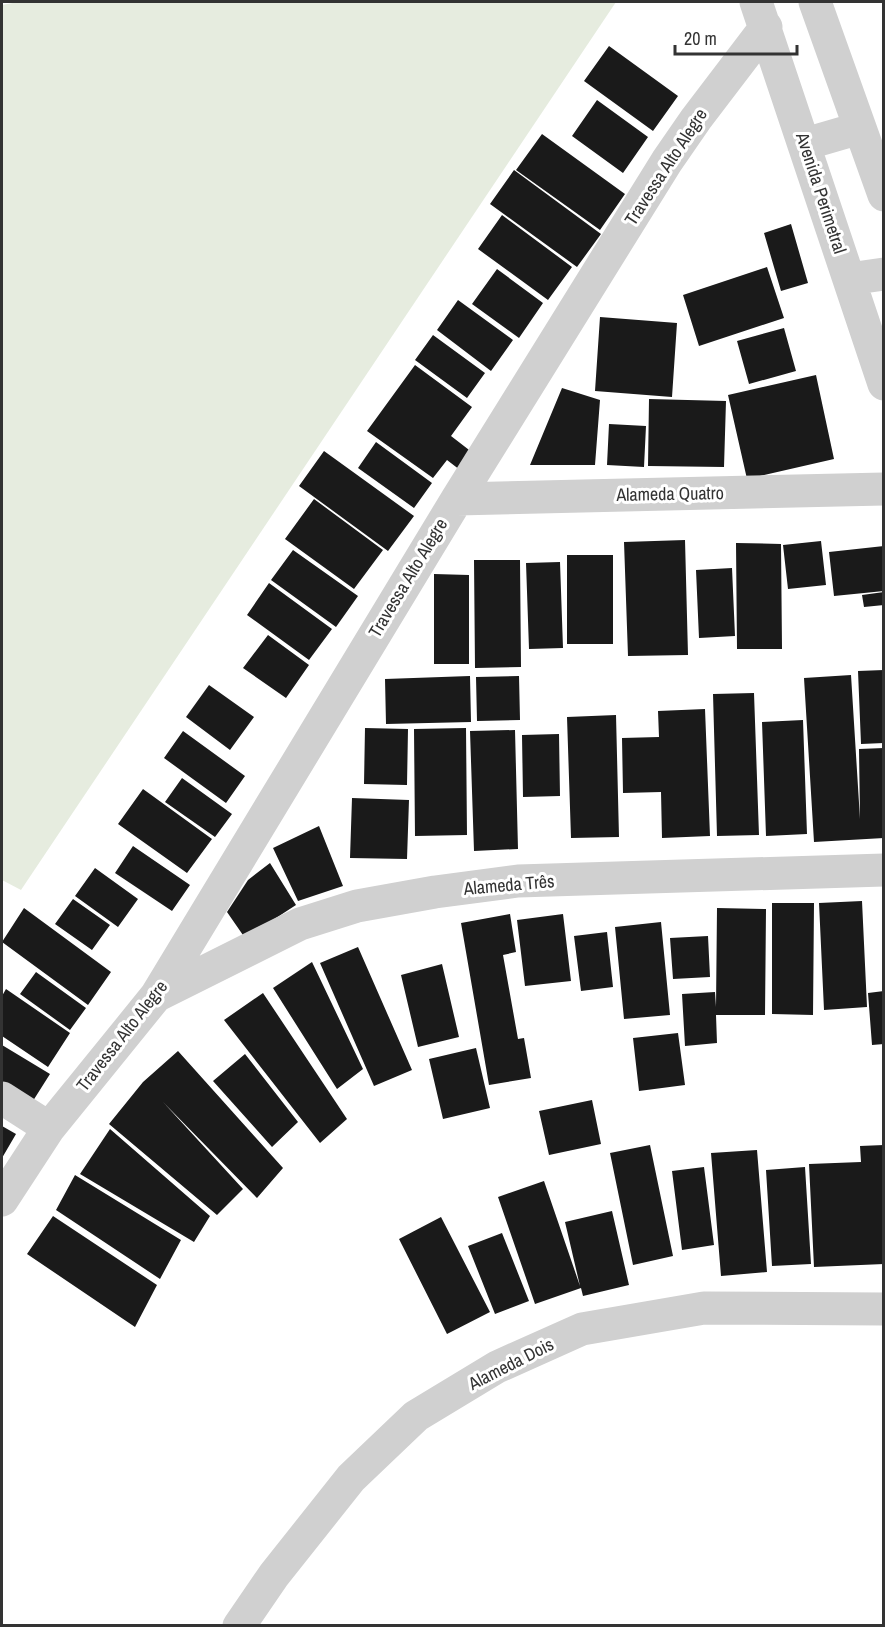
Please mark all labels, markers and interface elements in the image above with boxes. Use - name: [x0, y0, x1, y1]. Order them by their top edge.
- scale bar: [675, 18, 796, 56]
- text: 20 m: [684, 26, 717, 51]
- street label: Travessa Alto Alegre: [618, 103, 713, 230]
- street label: Avenida Perimetral: [790, 128, 853, 257]
- street label: Alameda Quatro: [615, 480, 724, 507]
- street label: Travessa Alto Alegre: [362, 514, 453, 642]
- street label: Alameda Três: [461, 868, 555, 901]
- street label: Travessa Alto Alegre: [70, 975, 173, 1097]
- street label: Alameda Dois: [463, 1331, 558, 1396]

